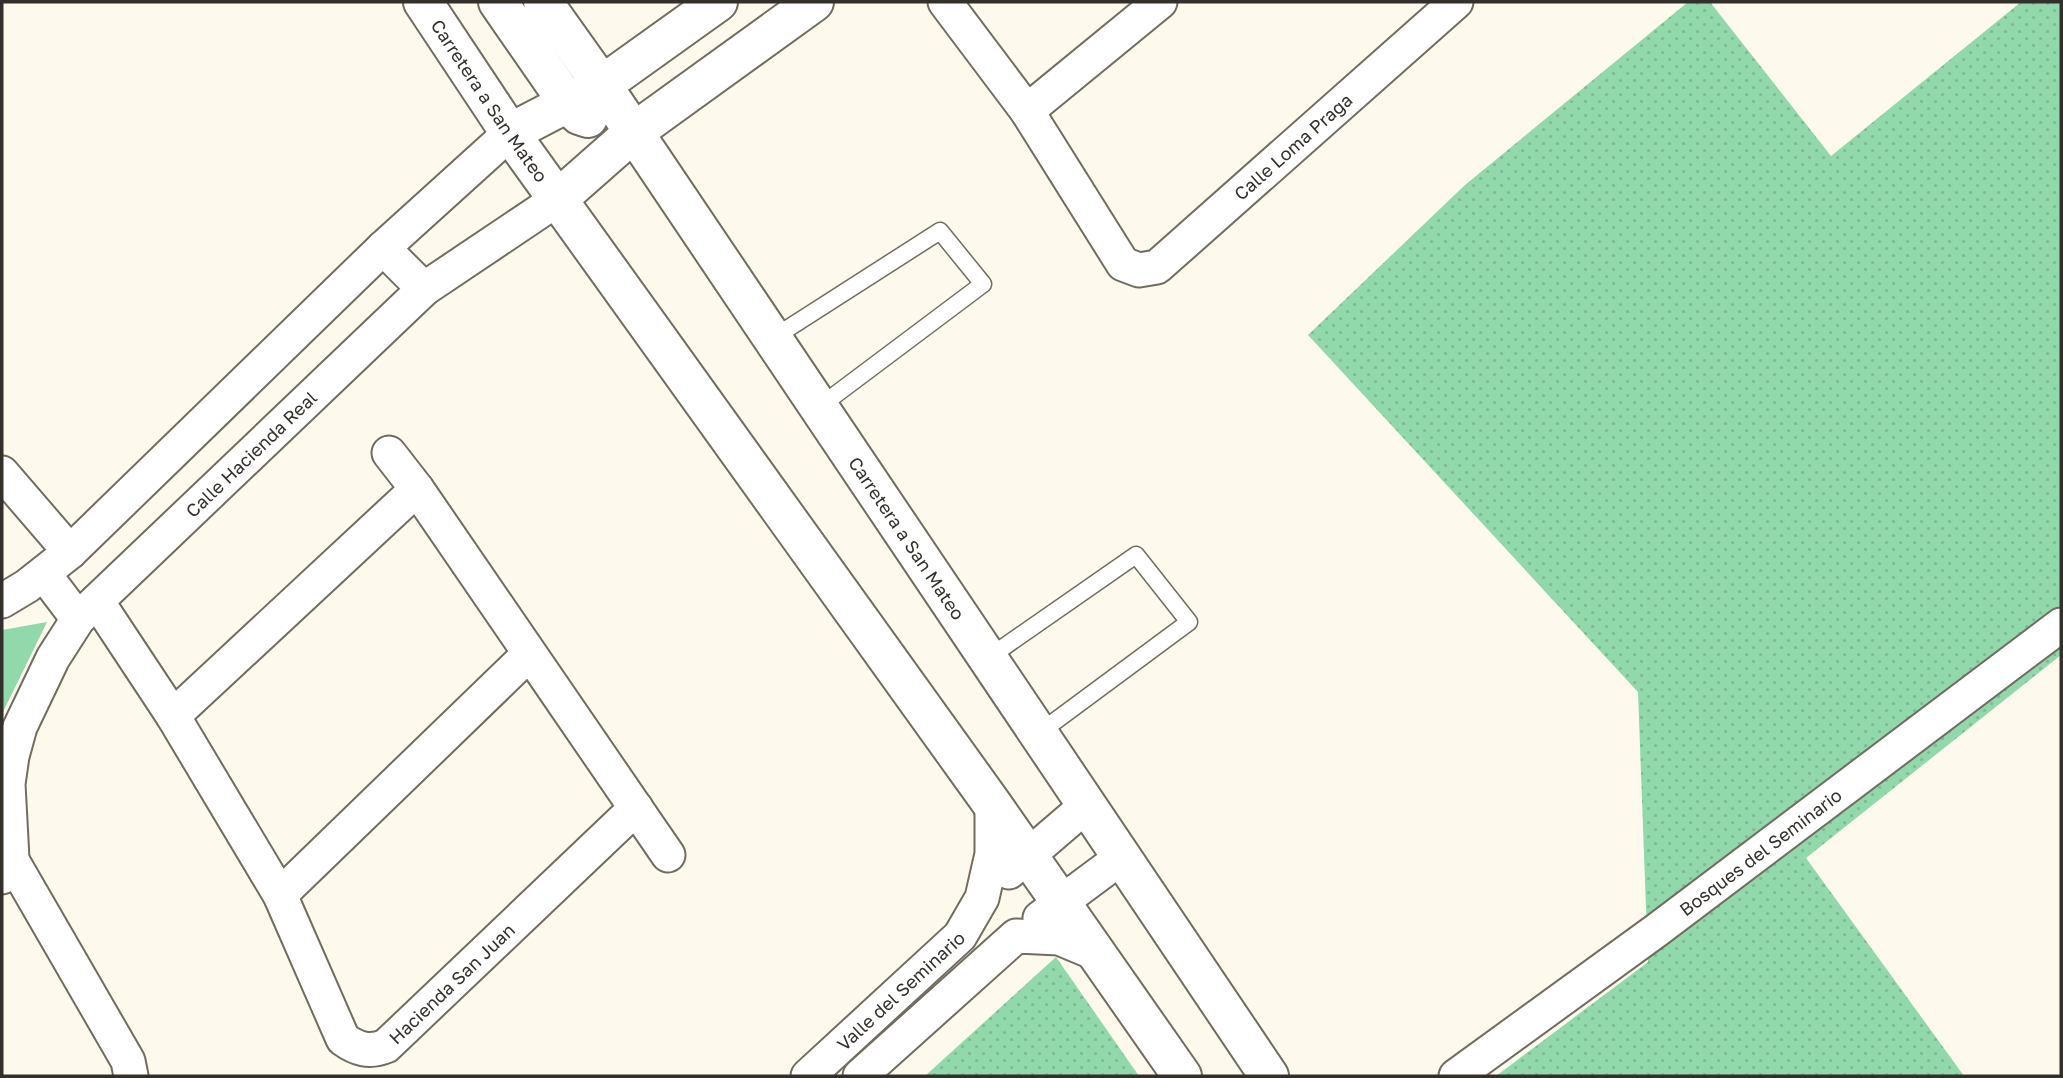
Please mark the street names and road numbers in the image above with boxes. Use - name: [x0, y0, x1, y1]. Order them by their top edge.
- street label: Carretera a San Mateo: [427, 15, 553, 186]
- street label: Calle Loma Praga: [1229, 88, 1356, 205]
- street label: Calle Hacienda Real: [181, 386, 321, 522]
- street label: Carretera a San Mateo: [844, 452, 970, 624]
- street label: Bosques del Seminario: [1675, 784, 1846, 920]
- street label: Hacienda San Juan: [384, 919, 519, 1049]
- street label: Valle del Seminario: [832, 926, 969, 1055]

